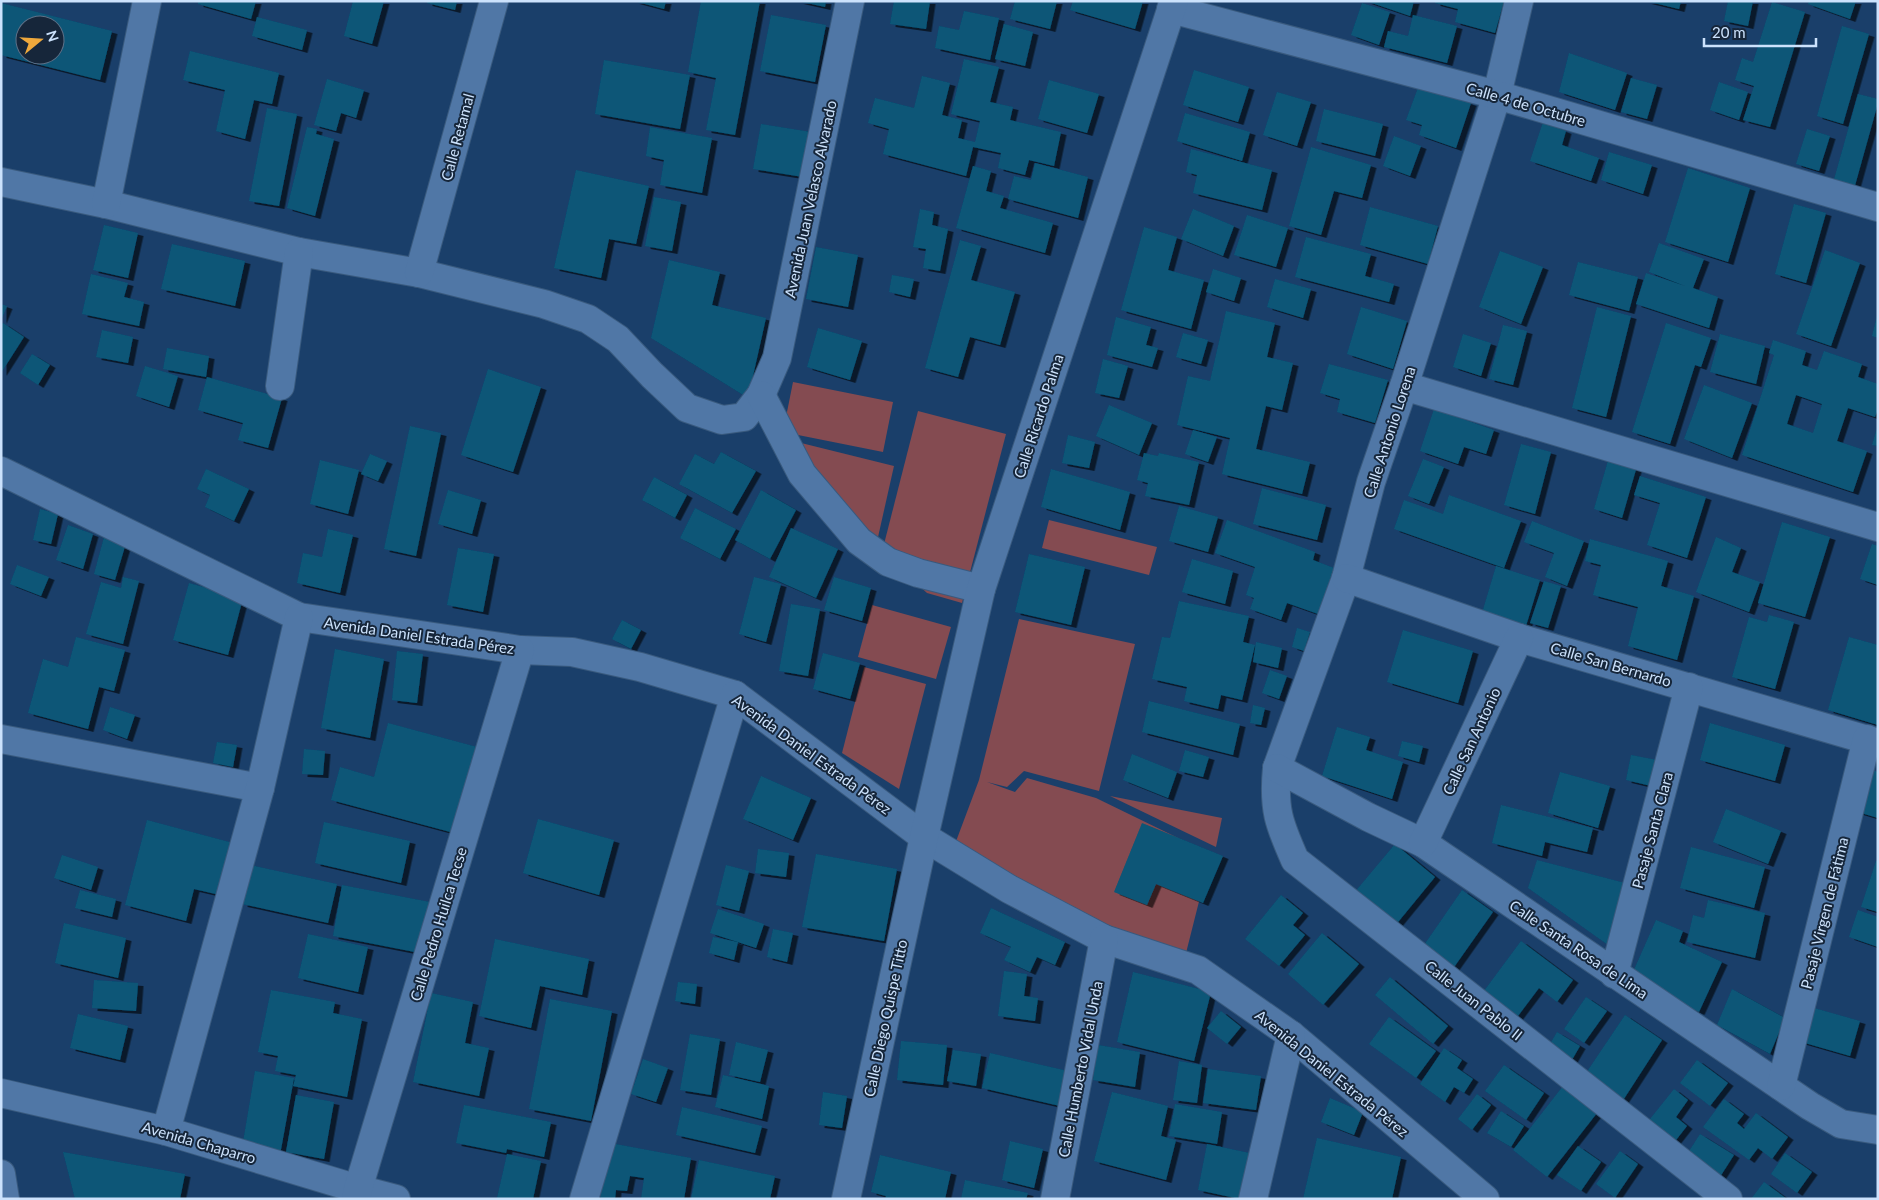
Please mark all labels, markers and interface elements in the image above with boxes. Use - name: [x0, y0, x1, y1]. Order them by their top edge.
- north arrow: [15, 15, 65, 65]
- scale bar: [1704, 15, 1816, 47]
- text: 20 m: [1712, 23, 1746, 41]
- text: N: [43, 28, 63, 44]
- street label: Calle 4 de Octubre: [1464, 78, 1588, 130]
- street label: Calle Retamal: [437, 92, 477, 182]
- street label: Avenida Juan Velasco Alvarado: [780, 99, 840, 299]
- street label: Calle Ricardo Palma: [1009, 352, 1067, 480]
- street label: Calle Antonio Lorena: [1359, 364, 1419, 500]
- street label: Avenida Daniel Estrada Pérez: [323, 613, 515, 657]
- street label: Calle San Bernardo: [1549, 638, 1673, 690]
- street label: Calle San Antonio: [1438, 685, 1504, 797]
- street label: Avenida Daniel Estrada Pérez: [729, 690, 895, 818]
- street label: Pasaje Santa Clara: [1628, 770, 1676, 890]
- street label: Pasaje Virgen de Fátima: [1796, 835, 1852, 991]
- street label: Calle Pedro Huilca Tecse: [406, 845, 470, 1003]
- street label: Calle Santa Rosa de Lima: [1506, 896, 1652, 1002]
- street label: Calle Diego Quispe Titto: [860, 938, 910, 1098]
- street label: Calle Juan Pablo II: [1422, 956, 1526, 1044]
- street label: Calle Humberto Vidal Unda: [1054, 979, 1106, 1159]
- street label: Avenida Daniel Estrada Pérez: [1252, 1006, 1412, 1141]
- street label: Avenida Chaparro: [140, 1117, 258, 1167]

